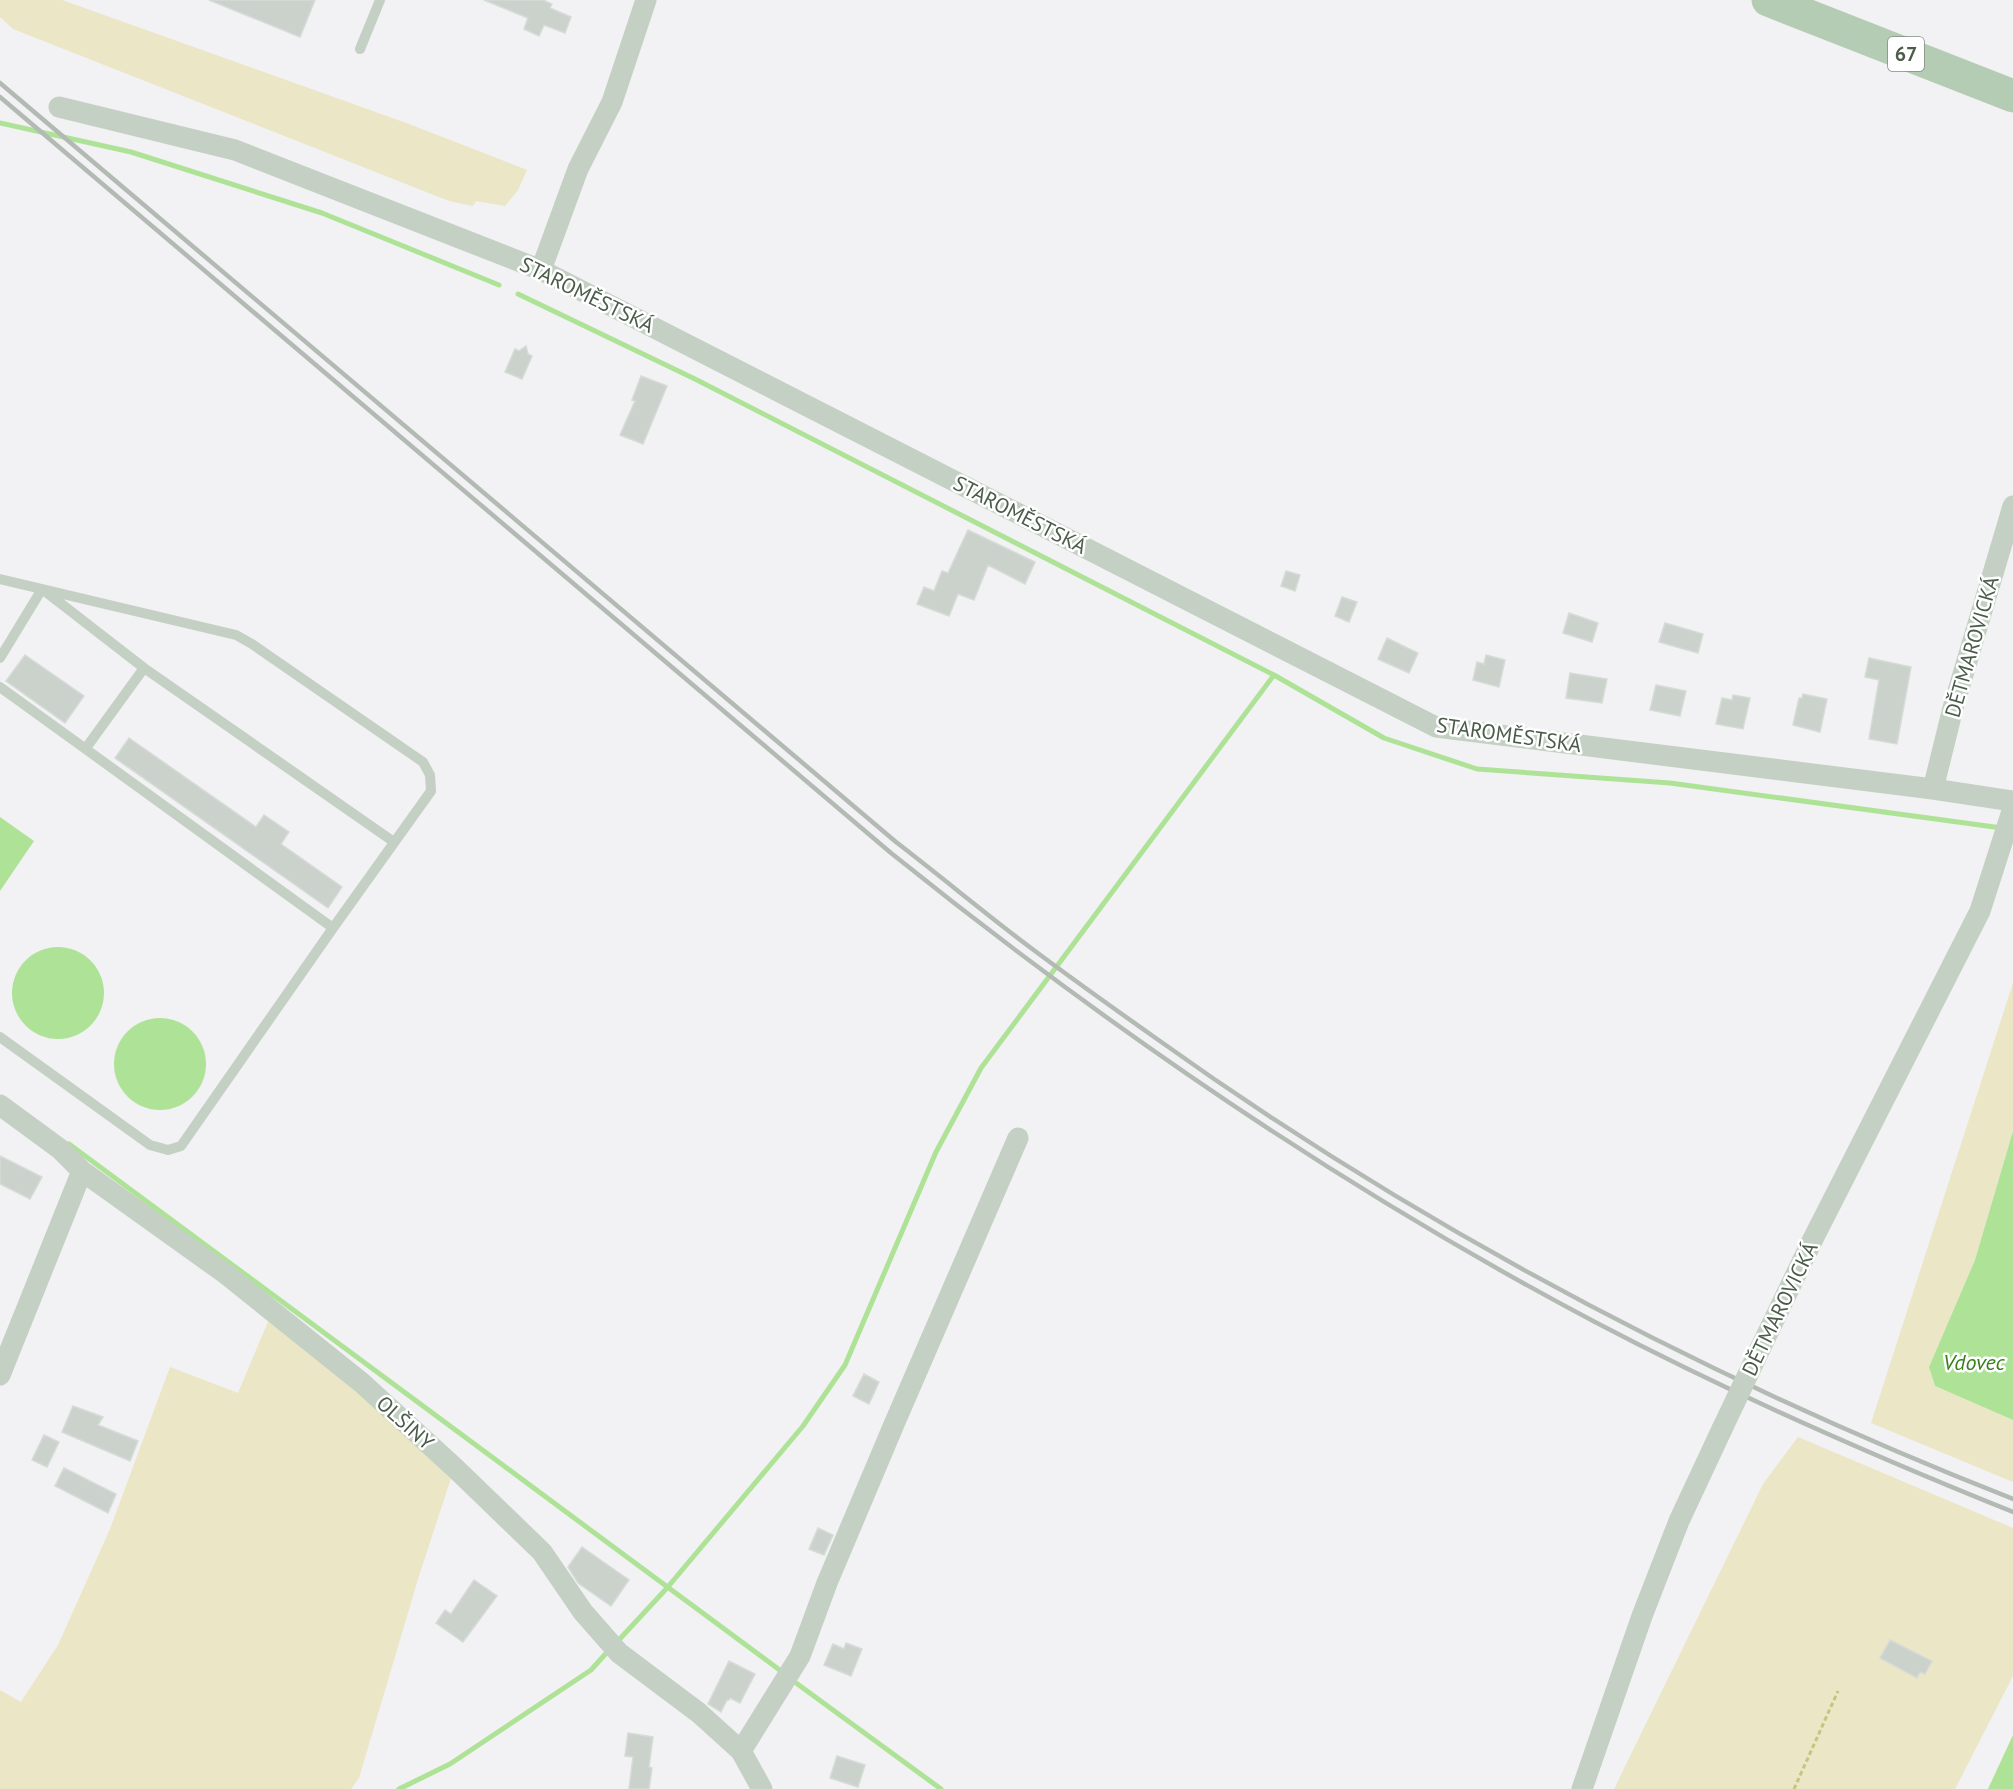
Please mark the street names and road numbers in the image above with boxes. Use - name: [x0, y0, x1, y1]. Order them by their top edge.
- road number: 67: [1888, 37, 1924, 71]
- street label: STAROMĚSTSKÁ: [516, 250, 659, 339]
- street label: STAROMĚSTSKÁ: [949, 469, 1092, 560]
- street label: DĚTMAROVICKÁ: [1938, 573, 2005, 720]
- street label: STAROMĚSTSKÁ: [1435, 711, 1584, 758]
- street label: DĚTMAROVICKÁ: [1736, 1237, 1824, 1380]
- street label: OLŠINY: [371, 1390, 440, 1456]

